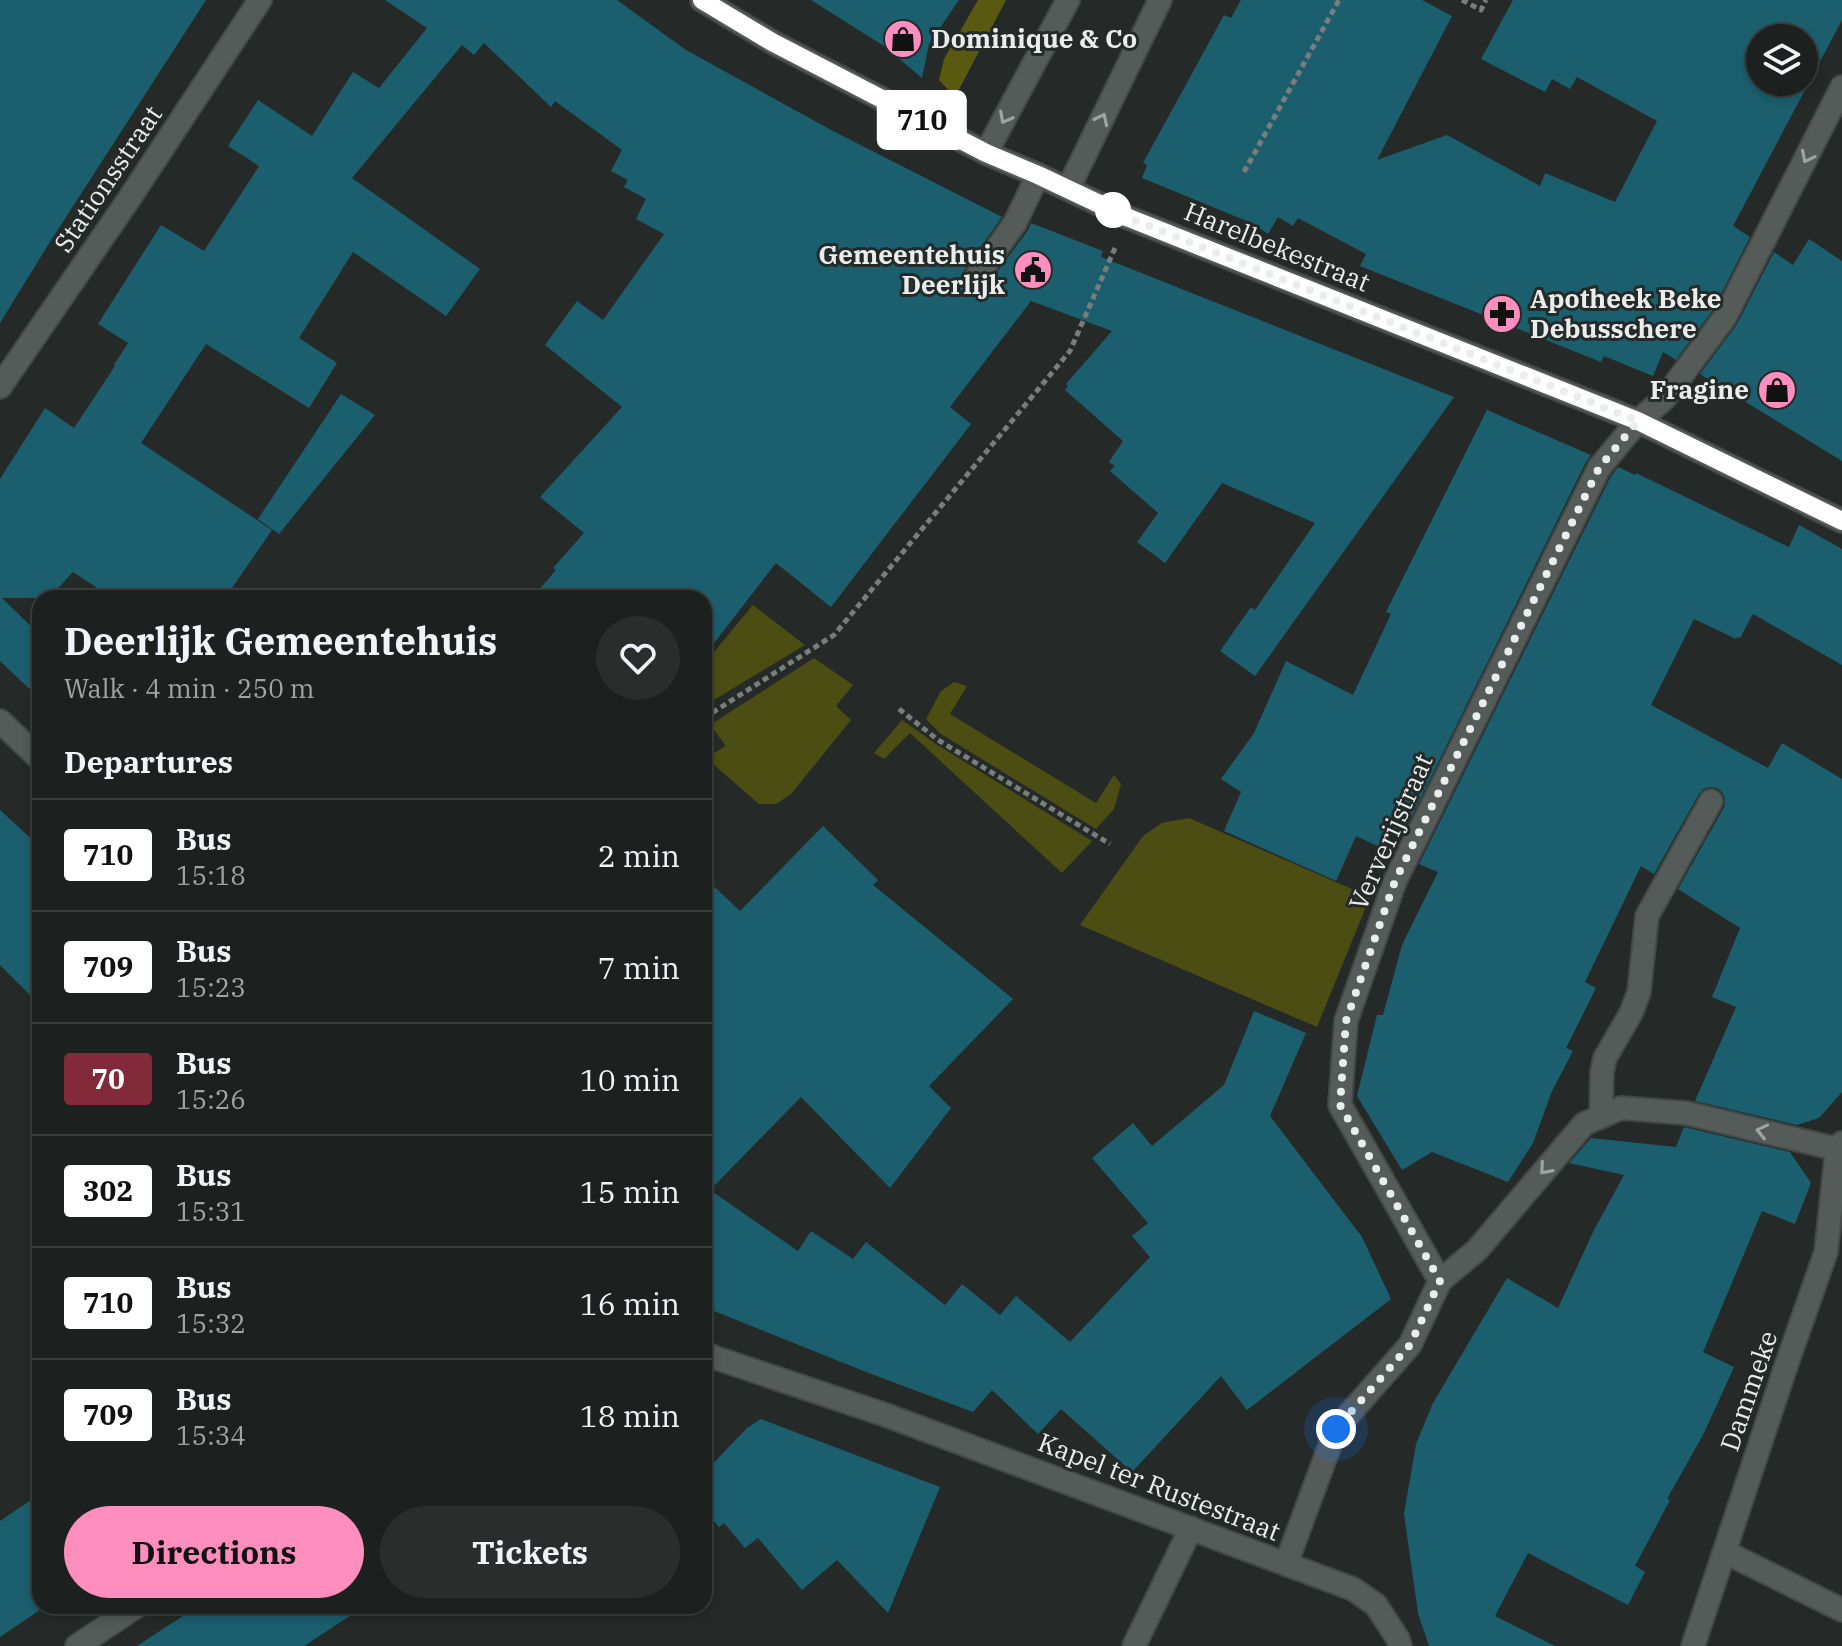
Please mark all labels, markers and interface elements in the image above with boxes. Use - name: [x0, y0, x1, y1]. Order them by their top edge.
- shop icon: Dominique & Co: [882, 18, 924, 60]
- place label: Dominique & Co: [931, 21, 1137, 55]
- map controls: [1746, 24, 1818, 96]
- button: layers: [1746, 24, 1818, 96]
- line badge: 710: [876, 94, 968, 146]
- street label: Stationsstraat: [46, 98, 169, 258]
- text: 710: [897, 101, 947, 138]
- one-way arrow: [999, 110, 1014, 124]
- one-way arrow: [1092, 113, 1108, 128]
- one-way arrow: [1801, 148, 1816, 163]
- unlabelled marker: [1096, 193, 1130, 227]
- street label: Harelbekestraat: [1180, 193, 1375, 299]
- place label: Gemeentehuis Deerlijk: [818, 237, 1006, 301]
- public building icon: Gemeentehuis Deerlijk: [1012, 249, 1054, 291]
- place label: Apotheek Beke Debusschere: [1530, 281, 1721, 345]
- pharmacy icon: Apotheek Beke Debusschere: [1481, 293, 1523, 335]
- shop icon: Fragine: [1756, 369, 1798, 411]
- place label: Fragine: [1650, 372, 1749, 406]
- text: Deerlijk Gemeentehuis: [64, 616, 497, 665]
- button: heart: [596, 616, 680, 700]
- text: Walk · 4 min · 250 m: [64, 671, 315, 705]
- text: Departures: [64, 742, 233, 781]
- street label: Ververijstraat: [1340, 748, 1440, 915]
- text: Bus: [176, 819, 231, 858]
- text: 710: [83, 836, 133, 873]
- text: 2 min: [598, 836, 680, 875]
- text: 15:18: [176, 858, 246, 892]
- text: Bus: [176, 931, 231, 970]
- text: 709: [83, 948, 133, 985]
- text: 7 min: [598, 948, 680, 987]
- text: 15:23: [176, 970, 246, 1004]
- text: Bus: [176, 1043, 231, 1082]
- text: 70: [91, 1060, 125, 1097]
- text: 10 min: [580, 1060, 680, 1099]
- text: 15:26: [176, 1082, 246, 1116]
- one-way arrow: [1755, 1123, 1769, 1140]
- text: Bus: [176, 1155, 231, 1194]
- one-way arrow: [1540, 1160, 1555, 1174]
- text: 302: [83, 1172, 133, 1209]
- text: 15 min: [580, 1172, 680, 1211]
- text: 15:31: [176, 1194, 246, 1228]
- text: Bus: [176, 1267, 231, 1306]
- text: 710: [83, 1284, 133, 1321]
- text: 16 min: [580, 1284, 680, 1323]
- text: 15:32: [176, 1306, 246, 1340]
- street label: Dammeke: [1712, 1326, 1784, 1455]
- text: Bus: [176, 1379, 231, 1418]
- text: 709: [83, 1396, 133, 1433]
- text: 18 min: [580, 1396, 680, 1435]
- your location: [1316, 1409, 1356, 1449]
- text: 15:34: [176, 1418, 246, 1452]
- street label: Kapel ter Rustestraat: [1034, 1424, 1285, 1548]
- button: Directions: [64, 1506, 364, 1598]
- button: Tickets: [380, 1506, 680, 1598]

